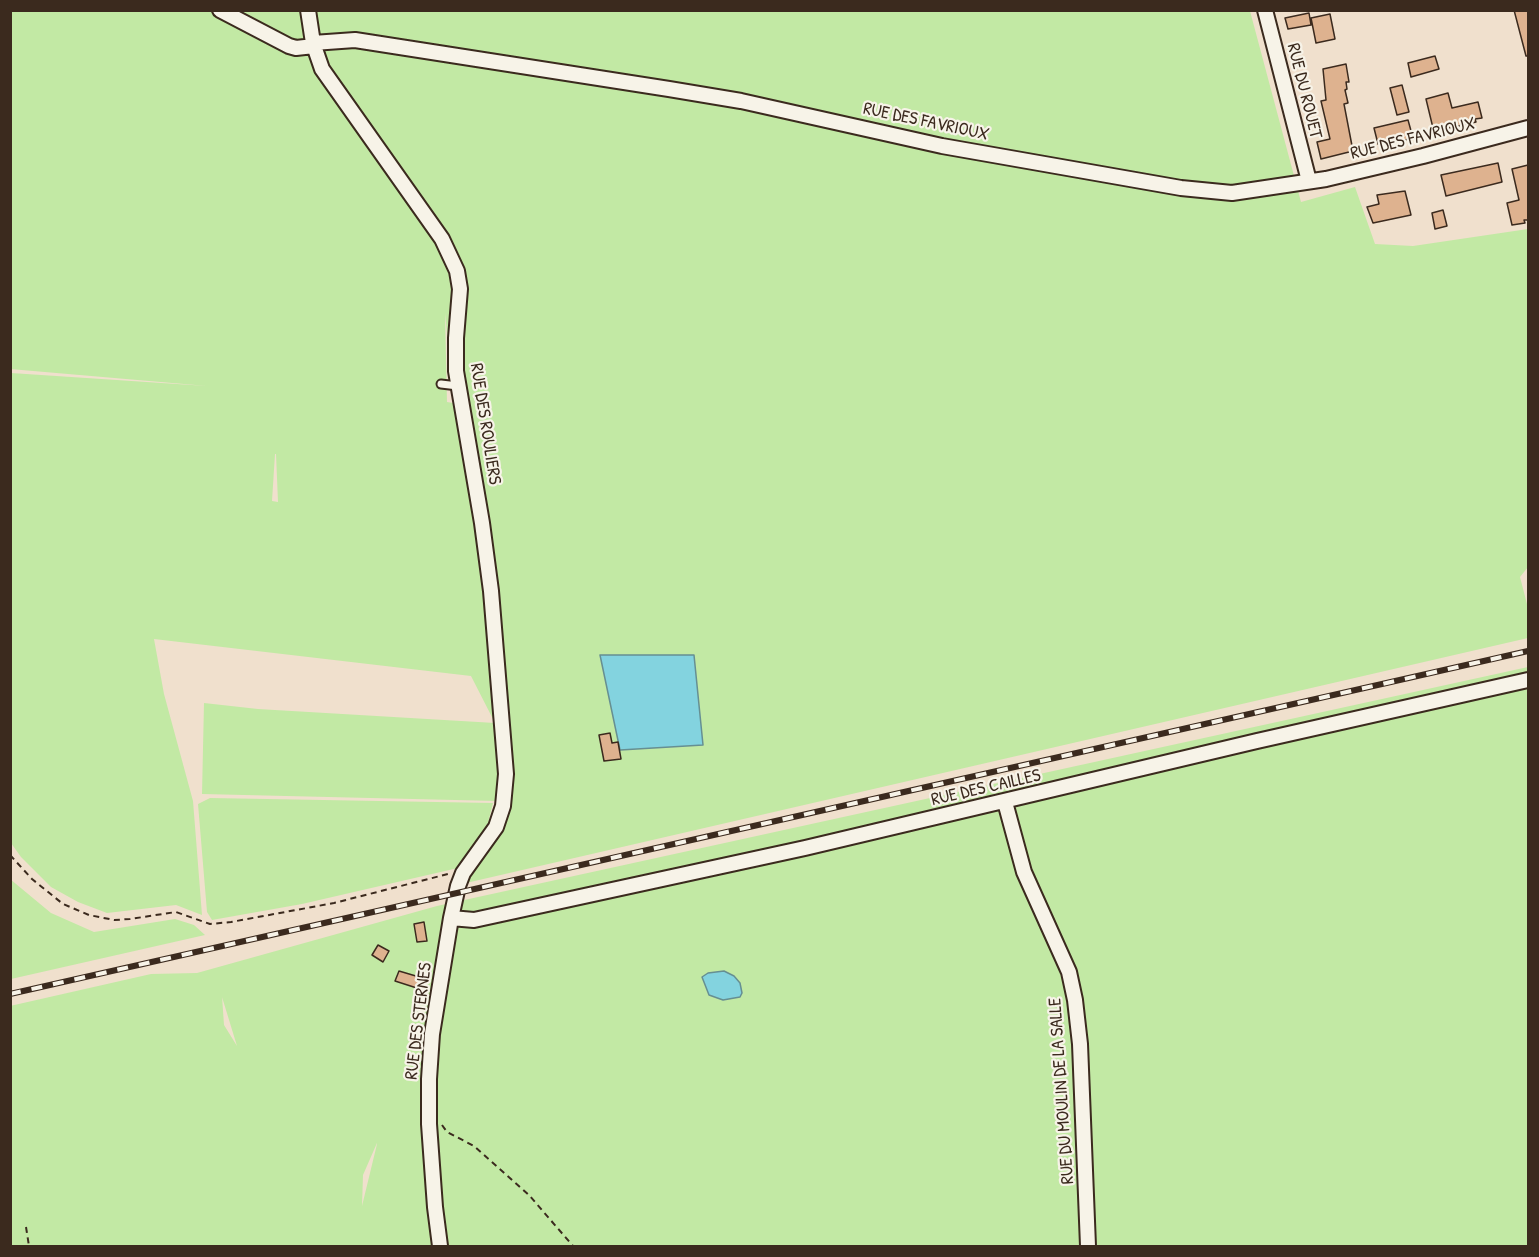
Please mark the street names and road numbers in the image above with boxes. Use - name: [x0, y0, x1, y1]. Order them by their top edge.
- street label: RUE DU ROUET: [1282, 41, 1326, 141]
- street label: RUE DES FAVRIOUX: [861, 98, 991, 146]
- street label: RUE DES FAVRIOUX: [1348, 113, 1478, 165]
- street label: RUE DES ROULIERS: [465, 362, 505, 486]
- street label: RUE DES CAILLES: [929, 765, 1043, 811]
- street label: RUE DES STERNES: [401, 961, 437, 1081]
- street label: RUE DU MOULIN DE LA SALLE: [1045, 997, 1079, 1185]

